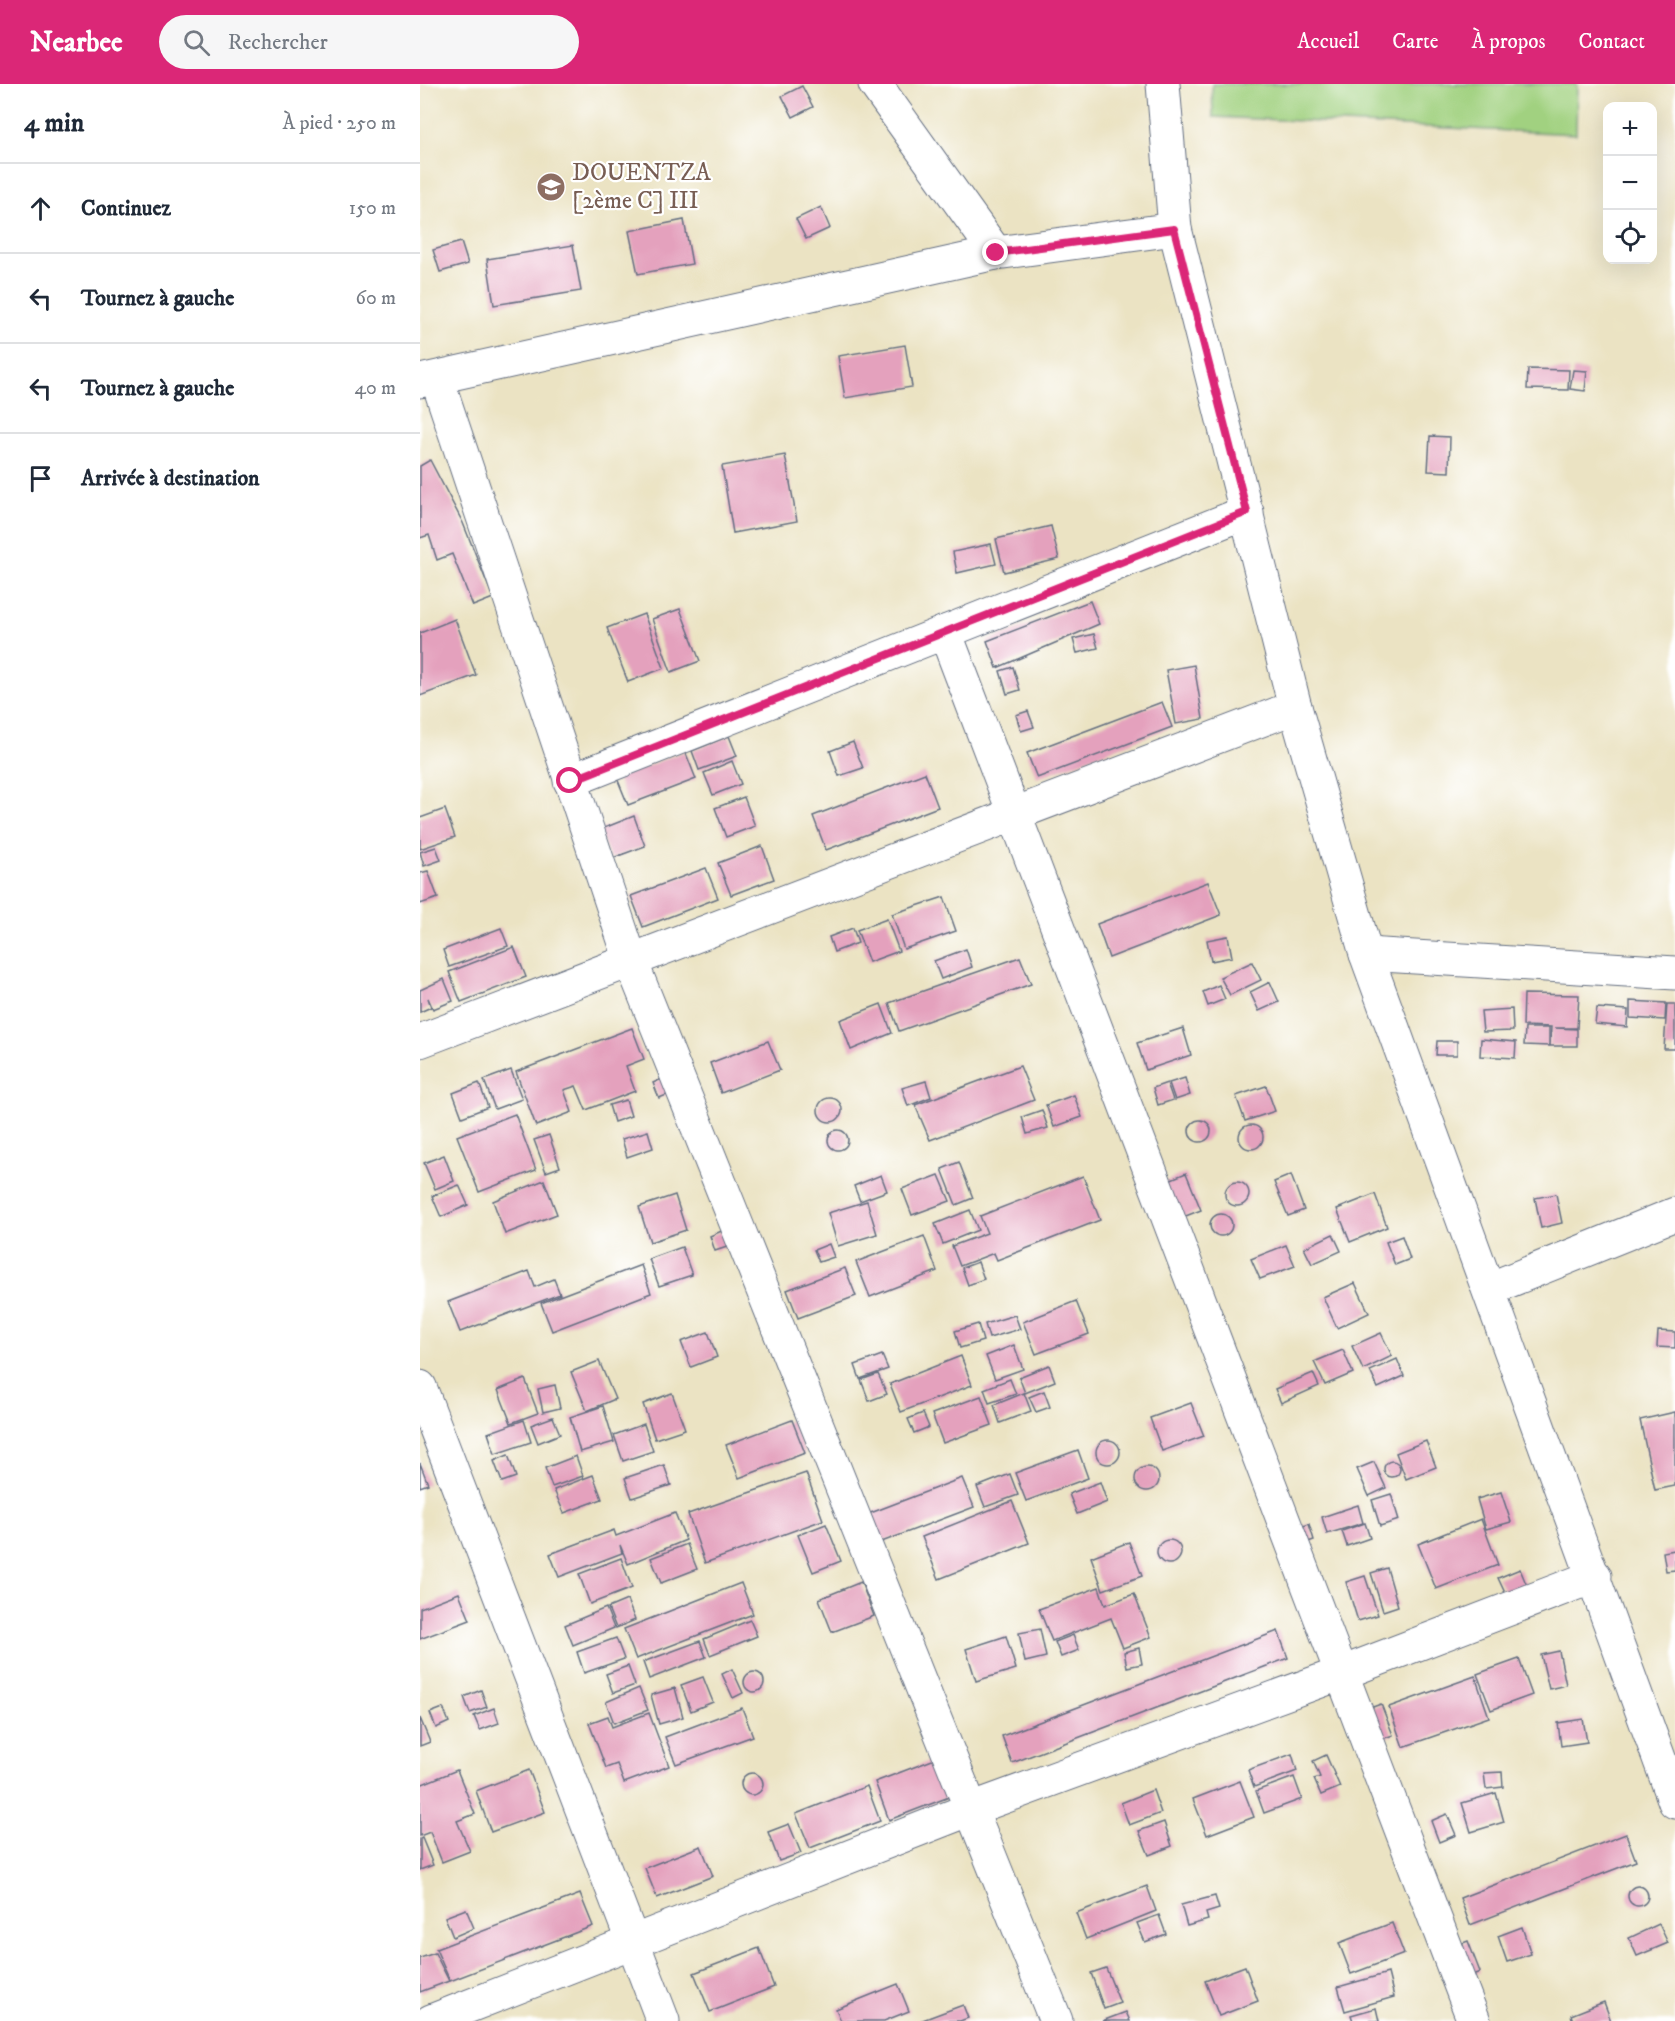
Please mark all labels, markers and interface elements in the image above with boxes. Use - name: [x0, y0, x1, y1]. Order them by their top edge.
- search box: [159, 15, 579, 69]
- text: Nearbee: [30, 25, 123, 60]
- icon: search: [180, 26, 213, 59]
- text: Rechercher: [228, 29, 328, 56]
- text: Accueil: [1297, 29, 1359, 55]
- text: Carte: [1392, 29, 1438, 55]
- text: À propos: [1471, 29, 1546, 55]
- text: Contact: [1579, 29, 1645, 55]
- map controls: [1603, 102, 1657, 264]
- button: +: [1603, 102, 1657, 156]
- text: 4 min: [24, 107, 84, 140]
- text: À pied · 250 m: [282, 111, 396, 136]
- button: −: [1603, 156, 1657, 210]
- place label: DOUENTZA [2ème C] III: [572, 158, 712, 216]
- school or university icon: DOUENTZA [2ème C] III: [535, 171, 567, 203]
- icon: ahead: [24, 192, 57, 225]
- text: Continuez: [81, 195, 171, 222]
- text: 150 m: [349, 196, 396, 221]
- button: locate: [1603, 210, 1657, 264]
- route end: [982, 239, 1008, 265]
- icon: left: [24, 282, 57, 315]
- text: Tournez à gauche: [81, 285, 234, 312]
- text: 60 m: [356, 286, 396, 311]
- icon: left: [24, 372, 57, 405]
- text: Tournez à gauche: [81, 375, 234, 402]
- text: 40 m: [354, 376, 396, 401]
- icon: arrive: [24, 462, 57, 495]
- text: Arrivée à destination: [81, 465, 260, 492]
- route start: [556, 767, 582, 793]

